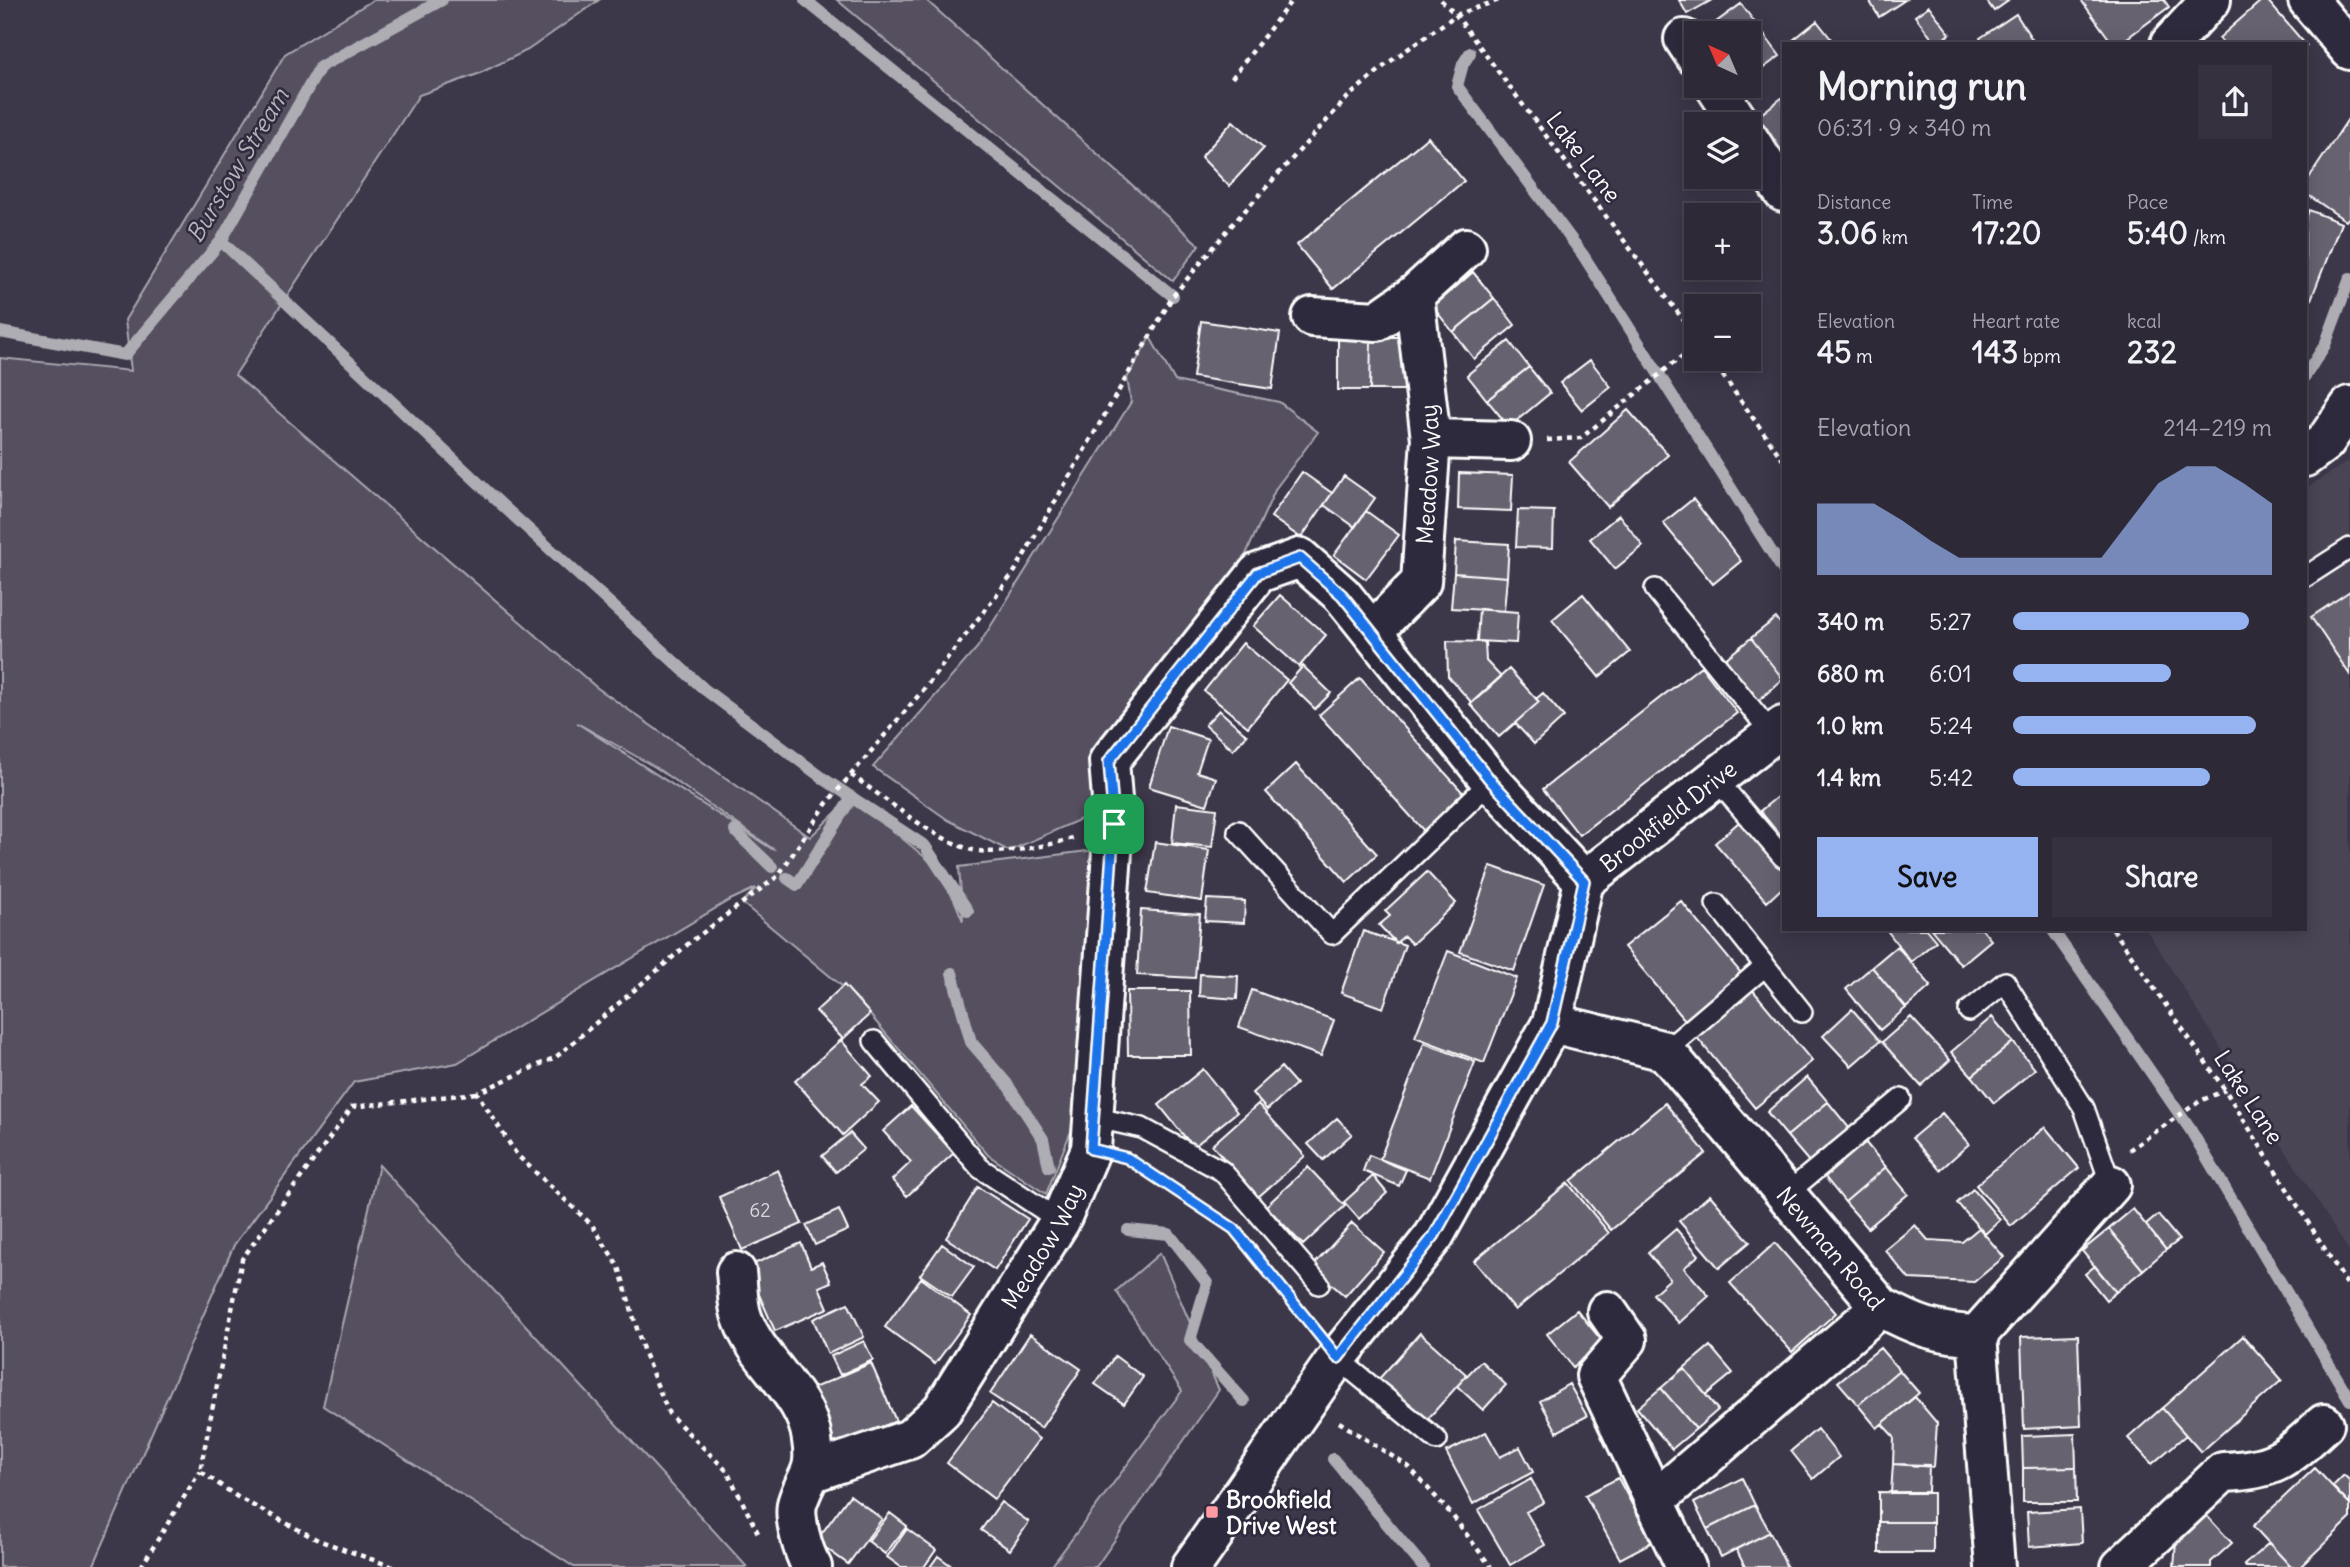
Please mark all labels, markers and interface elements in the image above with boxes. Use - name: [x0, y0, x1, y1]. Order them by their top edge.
- north arrow: [1684, 21, 1760, 98]
- map controls: [1684, 21, 1761, 371]
- text: Morning run: [1817, 63, 2027, 110]
- button: share: [2198, 65, 2272, 139]
- water label: Burstow Stream: [179, 82, 295, 247]
- street label: Lake Lane: [1540, 106, 1628, 208]
- button: layers: [1684, 112, 1761, 189]
- text: 06:31 · 9 × 340 m: [1817, 113, 1992, 142]
- text: Distance: [1817, 190, 1891, 214]
- text: Time: [1972, 190, 2013, 214]
- text: Pace: [2127, 190, 2168, 214]
- button: +: [1684, 203, 1761, 280]
- text: 3.06: [1817, 214, 1877, 252]
- text: 17:20: [1972, 214, 2042, 252]
- text: 5:40: [2127, 214, 2188, 252]
- text: km: [1877, 225, 1908, 249]
- text: /km: [2188, 225, 2226, 249]
- button: −: [1684, 294, 1761, 371]
- text: Elevation: [1817, 309, 1895, 333]
- text: Heart rate: [1972, 309, 2060, 333]
- text: kcal: [2127, 309, 2161, 333]
- text: 45: [1817, 333, 1852, 371]
- text: 143: [1972, 333, 2018, 371]
- text: 232: [2127, 333, 2177, 371]
- text: m: [1852, 344, 1873, 368]
- text: bpm: [2018, 344, 2061, 368]
- street label: Meadow Way: [1409, 403, 1446, 545]
- text: Elevation: [1817, 413, 1911, 442]
- text: 214–219 m: [2163, 413, 2272, 442]
- text: 340 m: [1817, 607, 1884, 636]
- text: 5:27: [1929, 607, 1971, 636]
- text: 680 m: [1817, 659, 1884, 688]
- text: 6:01: [1929, 659, 1972, 688]
- text: 1.0 km: [1817, 711, 1883, 740]
- text: 5:24: [1929, 711, 1973, 740]
- street label: Brookfield Drive: [1594, 753, 1742, 878]
- text: 1.4 km: [1817, 763, 1881, 792]
- text: 5:42: [1929, 763, 1973, 792]
- pin: [1084, 794, 1144, 854]
- icon: arrive: [1095, 805, 1133, 843]
- button: Save: [1817, 837, 2038, 917]
- button: Share: [2052, 837, 2272, 917]
- street label: Lake Lane: [2208, 1045, 2290, 1149]
- street label: Meadow Way: [994, 1179, 1089, 1314]
- street label: Newman Road: [1771, 1180, 1891, 1315]
- house number: 62: [749, 1198, 771, 1222]
- place label: Brookfield Drive West: [1226, 1485, 1337, 1540]
- marker: Brookfield Drive West: [1204, 1504, 1220, 1520]

